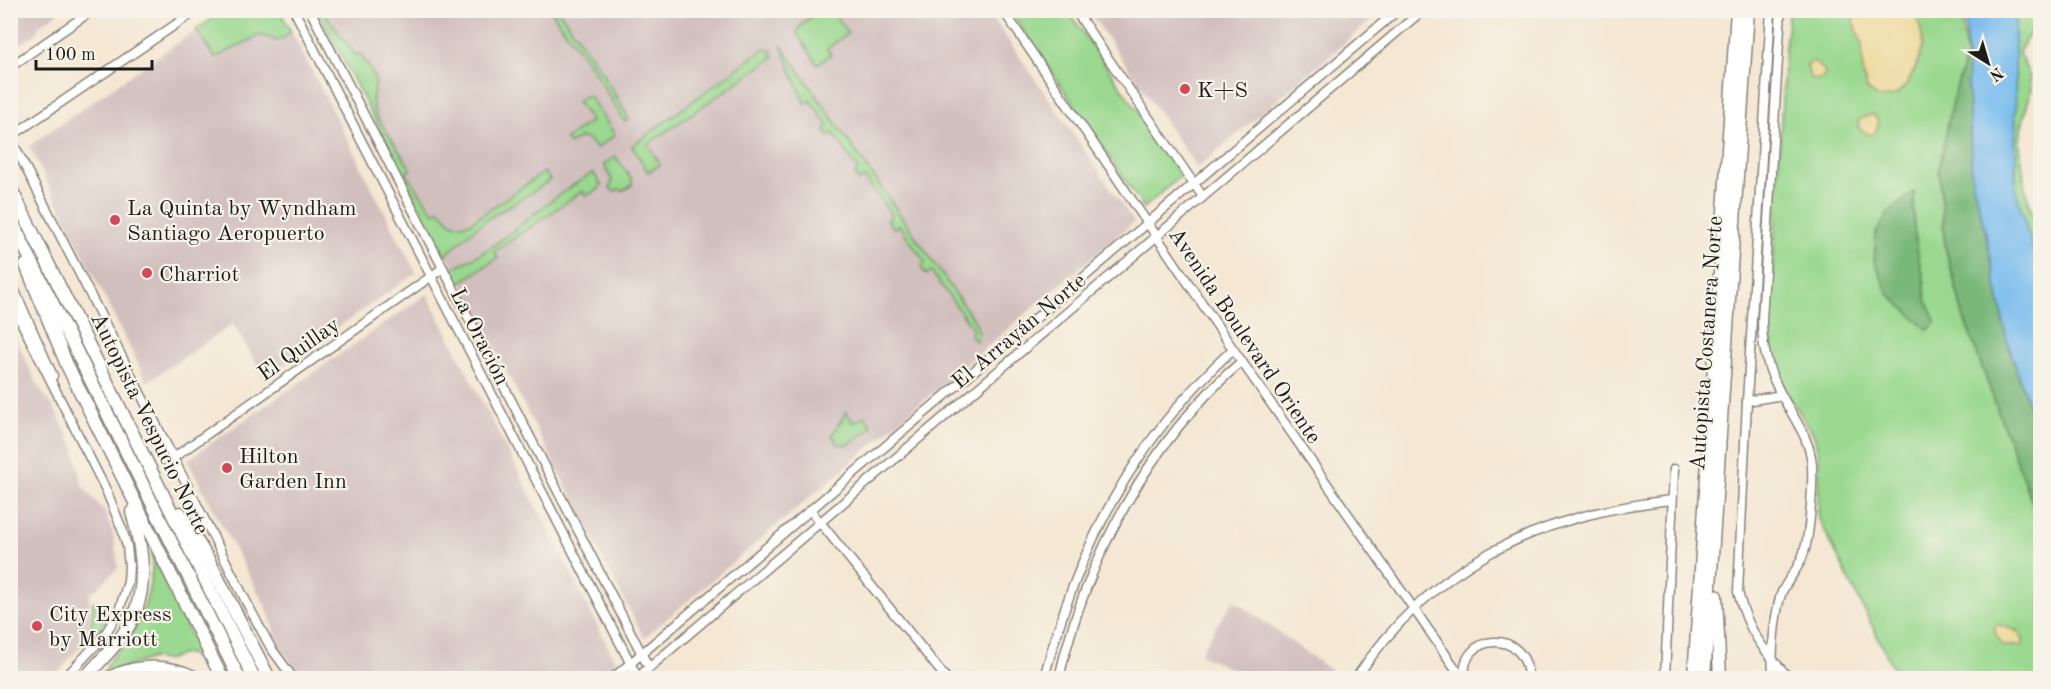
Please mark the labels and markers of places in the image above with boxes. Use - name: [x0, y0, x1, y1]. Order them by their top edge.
- place label: K+S: [1197, 80, 1248, 102]
- marker: K+S: [1178, 82, 1192, 96]
- place label: La Quinta by Wyndham Santiago Aeropuerto: [127, 198, 356, 245]
- marker: La Quinta by Wyndham Santiago Aeropuerto: [108, 213, 122, 227]
- place label: Charriot: [159, 264, 239, 286]
- marker: Charriot: [140, 266, 154, 280]
- place label: Hilton Garden Inn: [239, 446, 347, 493]
- marker: Hilton Garden Inn: [220, 461, 234, 475]
- place label: City Express by Marriott: [49, 604, 171, 651]
- marker: City Express by Marriott: [30, 619, 44, 633]

